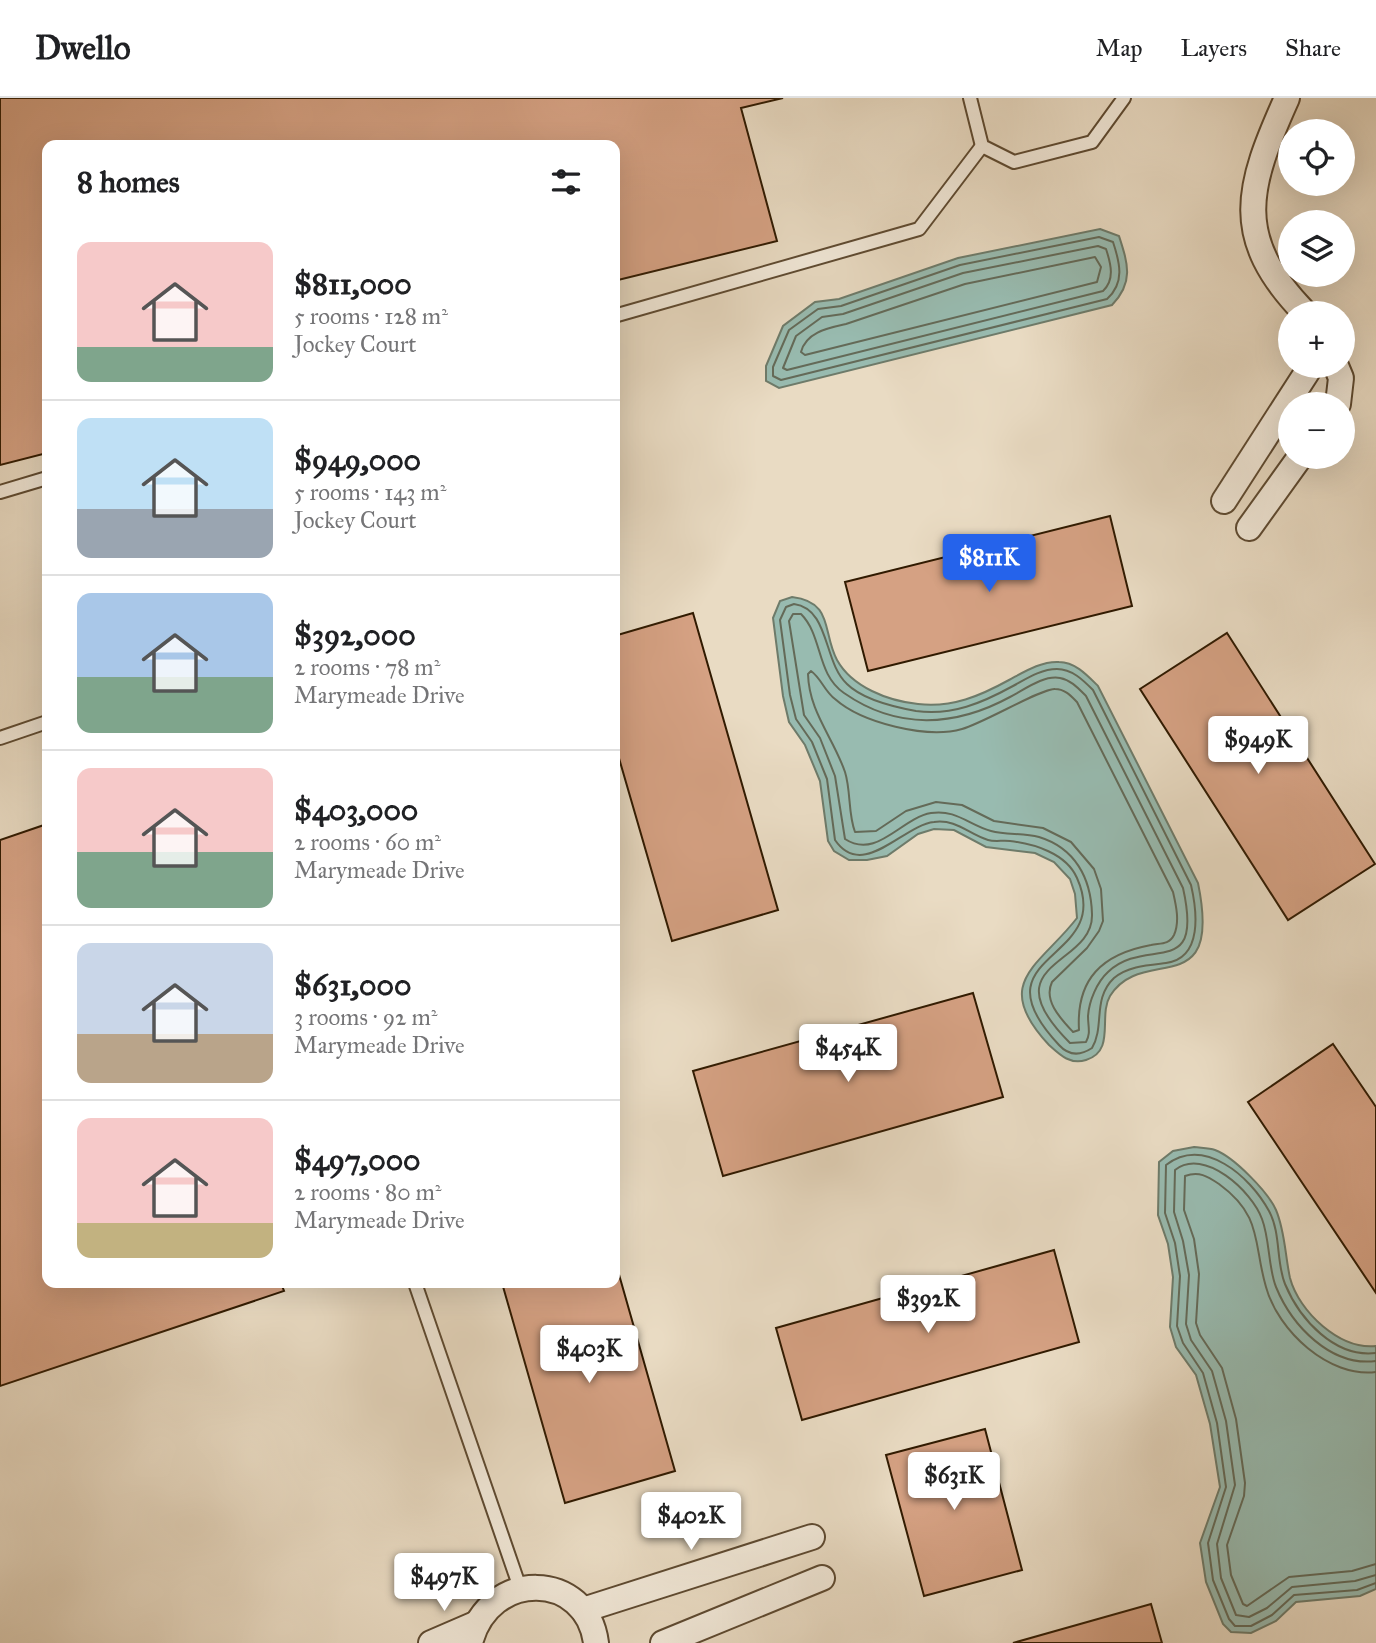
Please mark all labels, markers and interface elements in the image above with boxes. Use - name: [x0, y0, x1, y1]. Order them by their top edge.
- text: Dwello: [35, 28, 131, 68]
- text: Map: [1096, 33, 1143, 63]
- text: Layers: [1181, 33, 1247, 63]
- text: Share: [1285, 33, 1341, 63]
- map controls: [1278, 119, 1355, 469]
- button: locate: [1278, 119, 1355, 196]
- icon: filters: [547, 163, 585, 201]
- text: 8 homes: [77, 164, 180, 200]
- button: layers: [1278, 210, 1355, 287]
- text: $811,000: [294, 266, 412, 302]
- icon: home: [133, 270, 217, 354]
- button: +: [1278, 301, 1355, 378]
- text: 5 rooms · 128 m²: [294, 302, 448, 330]
- text: Jockey Court: [294, 330, 416, 358]
- button: −: [1278, 392, 1355, 469]
- text: $949,000: [294, 442, 421, 478]
- icon: home: [133, 446, 217, 530]
- text: 5 rooms · 143 m²: [294, 478, 446, 506]
- text: Jockey Court: [294, 506, 416, 534]
- pin: $811K: [940, 534, 1038, 594]
- text: $811K: [959, 543, 1019, 571]
- text: $392,000: [294, 617, 416, 653]
- icon: home: [133, 621, 217, 705]
- text: 2 rooms · 78 m²: [294, 653, 440, 681]
- text: Marymeade Drive: [294, 681, 465, 709]
- pin: $949K: [1209, 716, 1307, 776]
- text: $949K: [1224, 725, 1292, 753]
- text: $403,000: [294, 792, 418, 828]
- icon: home: [133, 796, 217, 880]
- text: 2 rooms · 60 m²: [294, 828, 441, 856]
- text: Marymeade Drive: [294, 856, 465, 884]
- text: $631,000: [294, 967, 411, 1003]
- icon: home: [133, 971, 217, 1055]
- text: 3 rooms · 92 m²: [294, 1003, 437, 1031]
- pin: $454K: [799, 1024, 897, 1084]
- text: Marymeade Drive: [294, 1031, 465, 1059]
- text: $454K: [815, 1033, 881, 1061]
- text: $497,000: [294, 1142, 421, 1178]
- icon: home: [133, 1146, 217, 1230]
- text: 2 rooms · 80 m²: [294, 1178, 441, 1206]
- text: Marymeade Drive: [294, 1206, 465, 1234]
- pin: $392K: [879, 1276, 977, 1335]
- text: $392K: [896, 1284, 960, 1312]
- pin: $403K: [540, 1326, 638, 1385]
- text: $403K: [556, 1334, 622, 1362]
- pin: $631K: [905, 1452, 1003, 1512]
- text: $631K: [924, 1461, 984, 1489]
- pin: $402K: [642, 1492, 740, 1552]
- text: $402K: [657, 1501, 725, 1529]
- pin: $497K: [395, 1554, 493, 1613]
- text: $497K: [410, 1562, 478, 1590]

